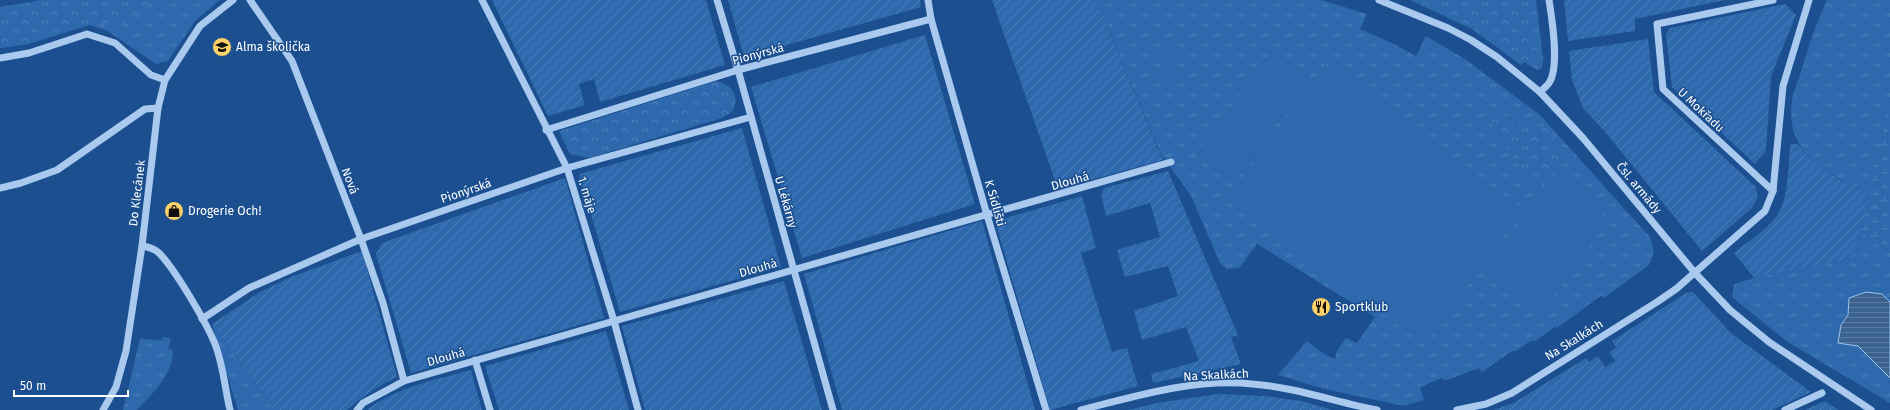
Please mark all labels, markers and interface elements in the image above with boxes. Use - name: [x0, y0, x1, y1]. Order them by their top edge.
- school or university icon: Alma školička: [211, 36, 233, 58]
- place label: Alma školička: [236, 40, 310, 54]
- street label: Pionýrská: [731, 40, 785, 68]
- street label: U Mokřadu: [1675, 85, 1727, 135]
- street label: Do Klecánek: [126, 158, 148, 227]
- street label: Čsl. armády: [1613, 159, 1665, 217]
- street label: Nová: [339, 166, 361, 196]
- street label: Dlouhá: [1049, 169, 1091, 193]
- street label: U Lékárny: [772, 174, 800, 230]
- street label: 1. máje: [575, 175, 599, 215]
- street label: Pionýrská: [439, 176, 493, 206]
- street label: K Sídlišti: [982, 178, 1008, 228]
- shop icon: Drogerie Och!: [163, 200, 185, 222]
- place label: Drogerie Och!: [188, 204, 261, 218]
- street label: Dlouhá: [737, 256, 779, 280]
- restaurant icon: Sportklub: [1310, 296, 1332, 318]
- place label: Sportklub: [1335, 300, 1388, 314]
- street label: Na Skalkách: [1542, 317, 1606, 363]
- street label: Dlouhá: [425, 345, 467, 369]
- street label: Na Skalkách: [1183, 366, 1249, 384]
- scale bar: [14, 372, 128, 398]
- text: 50 m: [20, 379, 46, 393]

